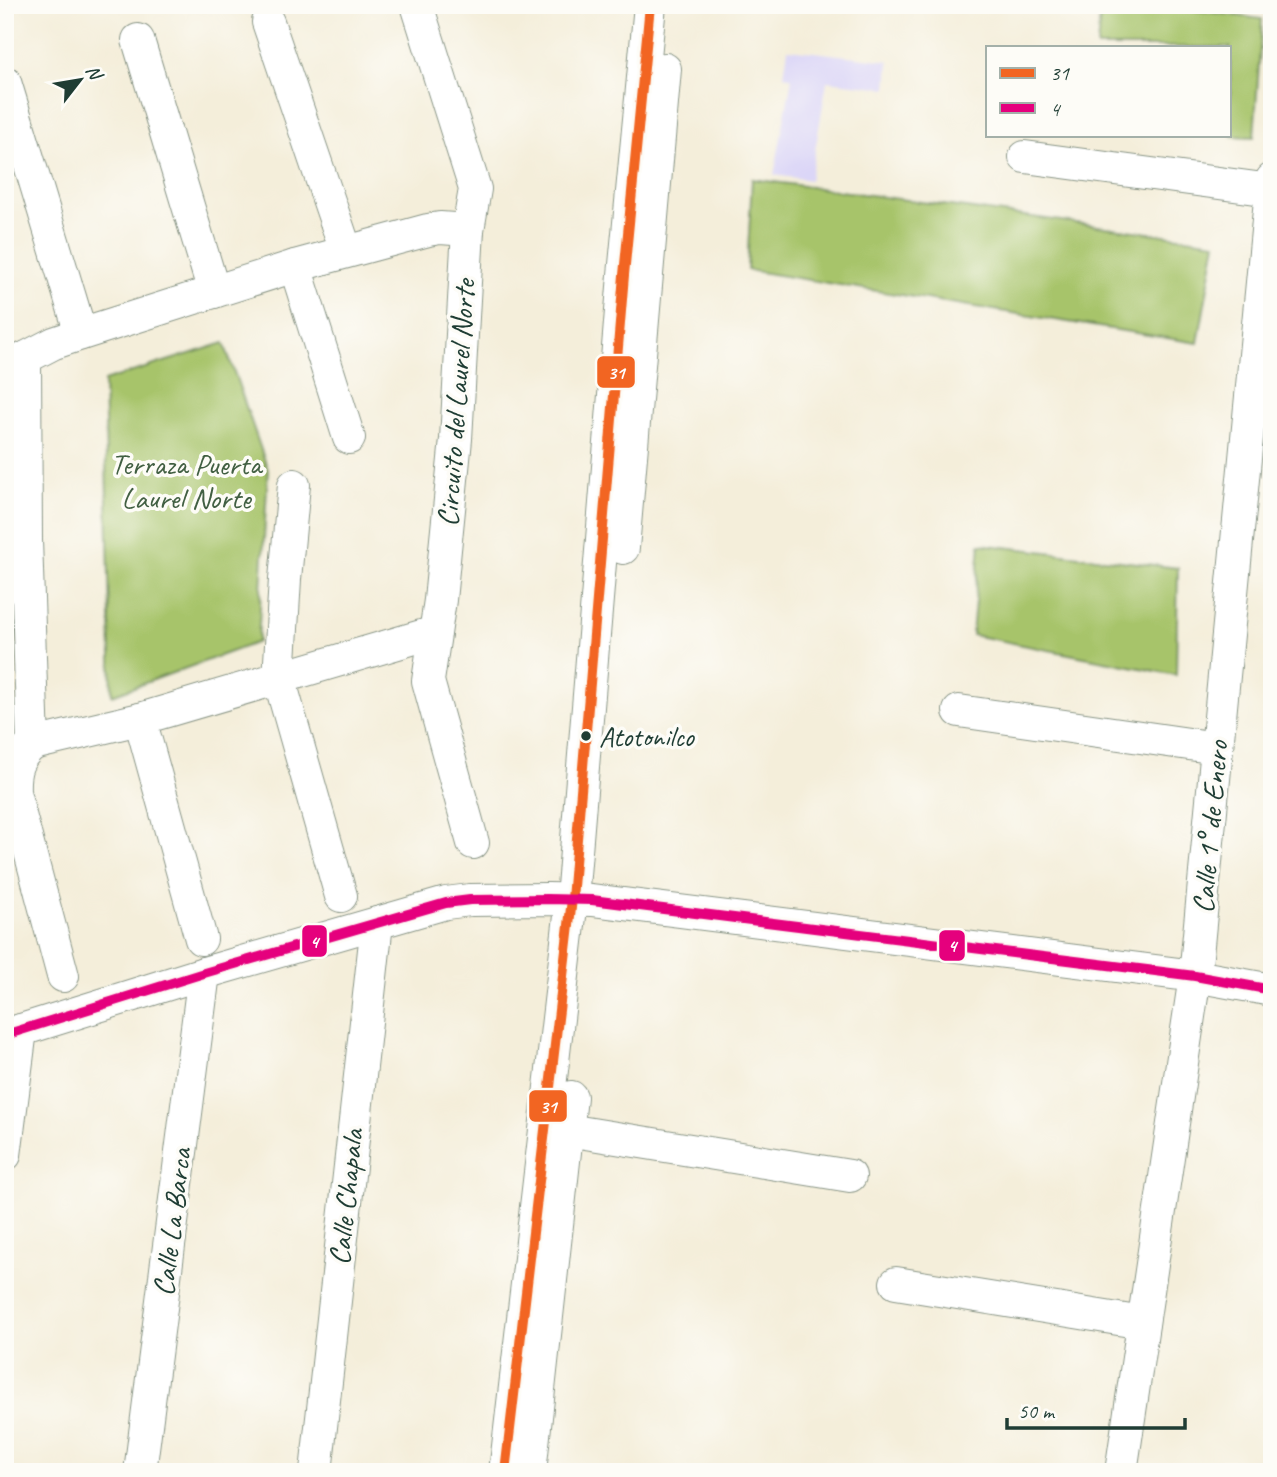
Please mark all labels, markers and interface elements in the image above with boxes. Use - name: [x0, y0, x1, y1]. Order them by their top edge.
- north arrow: [46, 46, 116, 116]
- legend: [986, 46, 1232, 136]
- text: 31: [1050, 60, 1070, 86]
- text: N: [80, 61, 109, 86]
- text: 4: [1050, 96, 1062, 122]
- street label: Circuito del Laurel Norte: [428, 276, 484, 528]
- line badge: 31: [596, 355, 636, 389]
- text: 31: [607, 361, 627, 385]
- park label: Terraza Puerta Laurel Norte: [111, 445, 264, 517]
- place label: Atotonilco: [599, 719, 696, 754]
- marker: Atotonilco: [579, 729, 593, 743]
- street label: Calle 1° de Enero: [1184, 738, 1237, 915]
- line badge: 4: [301, 924, 328, 958]
- line badge: 4: [938, 929, 966, 962]
- text: 4: [310, 930, 321, 954]
- text: 4: [948, 934, 959, 958]
- line badge: 31: [528, 1089, 568, 1123]
- text: 31: [539, 1095, 559, 1119]
- street label: Calle Chapala: [320, 1125, 372, 1267]
- street label: Calle La Barca: [144, 1144, 200, 1298]
- scale bar: [1007, 1386, 1186, 1430]
- text: 50 m: [1018, 1398, 1056, 1424]

